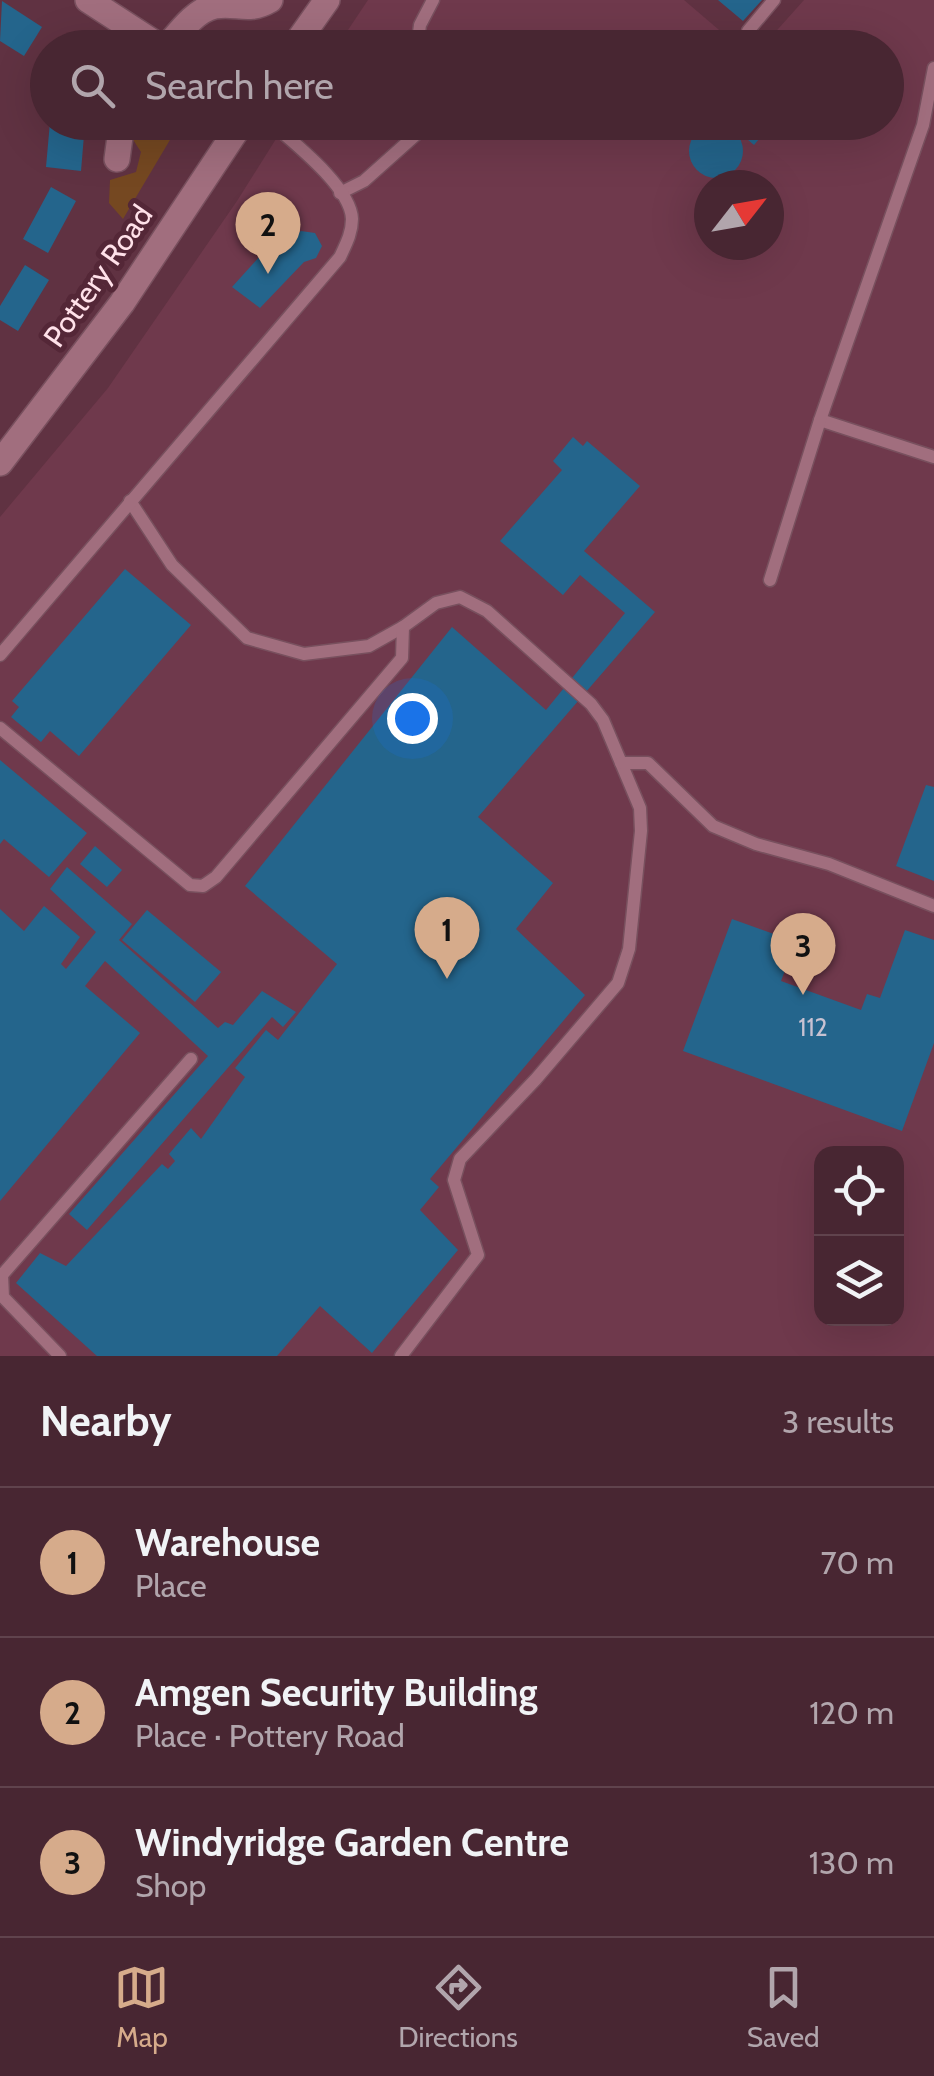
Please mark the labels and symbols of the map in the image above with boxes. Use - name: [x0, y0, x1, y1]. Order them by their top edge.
- north arrow: [694, 170, 784, 260]
- pin: 2: [236, 192, 300, 274]
- street label: Pottery Road: [36, 198, 160, 354]
- your location: [387, 693, 438, 744]
- pin: 1: [414, 896, 480, 979]
- pin: 3: [770, 912, 836, 995]
- house number: 112: [798, 1012, 828, 1042]

